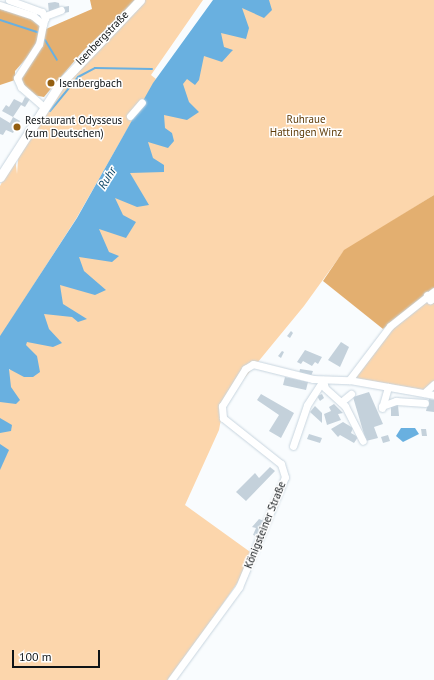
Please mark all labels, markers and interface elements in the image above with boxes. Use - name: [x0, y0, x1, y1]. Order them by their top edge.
- street label: Isenbergstraße: [73, 8, 131, 68]
- place label: Isenbergbach: [59, 76, 122, 90]
- marker: Isenbergbach: [46, 78, 56, 88]
- park label: Ruhraue Hattingen Winz: [270, 113, 342, 139]
- place label: Restaurant Odysseus (zum Deutschen): [25, 114, 122, 140]
- marker: Restaurant Odysseus (zum Deutschen): [12, 122, 22, 132]
- water label: Ruhr: [95, 164, 119, 192]
- street label: Königsteiner Straße: [241, 479, 289, 571]
- scale bar: [14, 642, 102, 668]
- text: 100 m: [19, 649, 52, 664]

